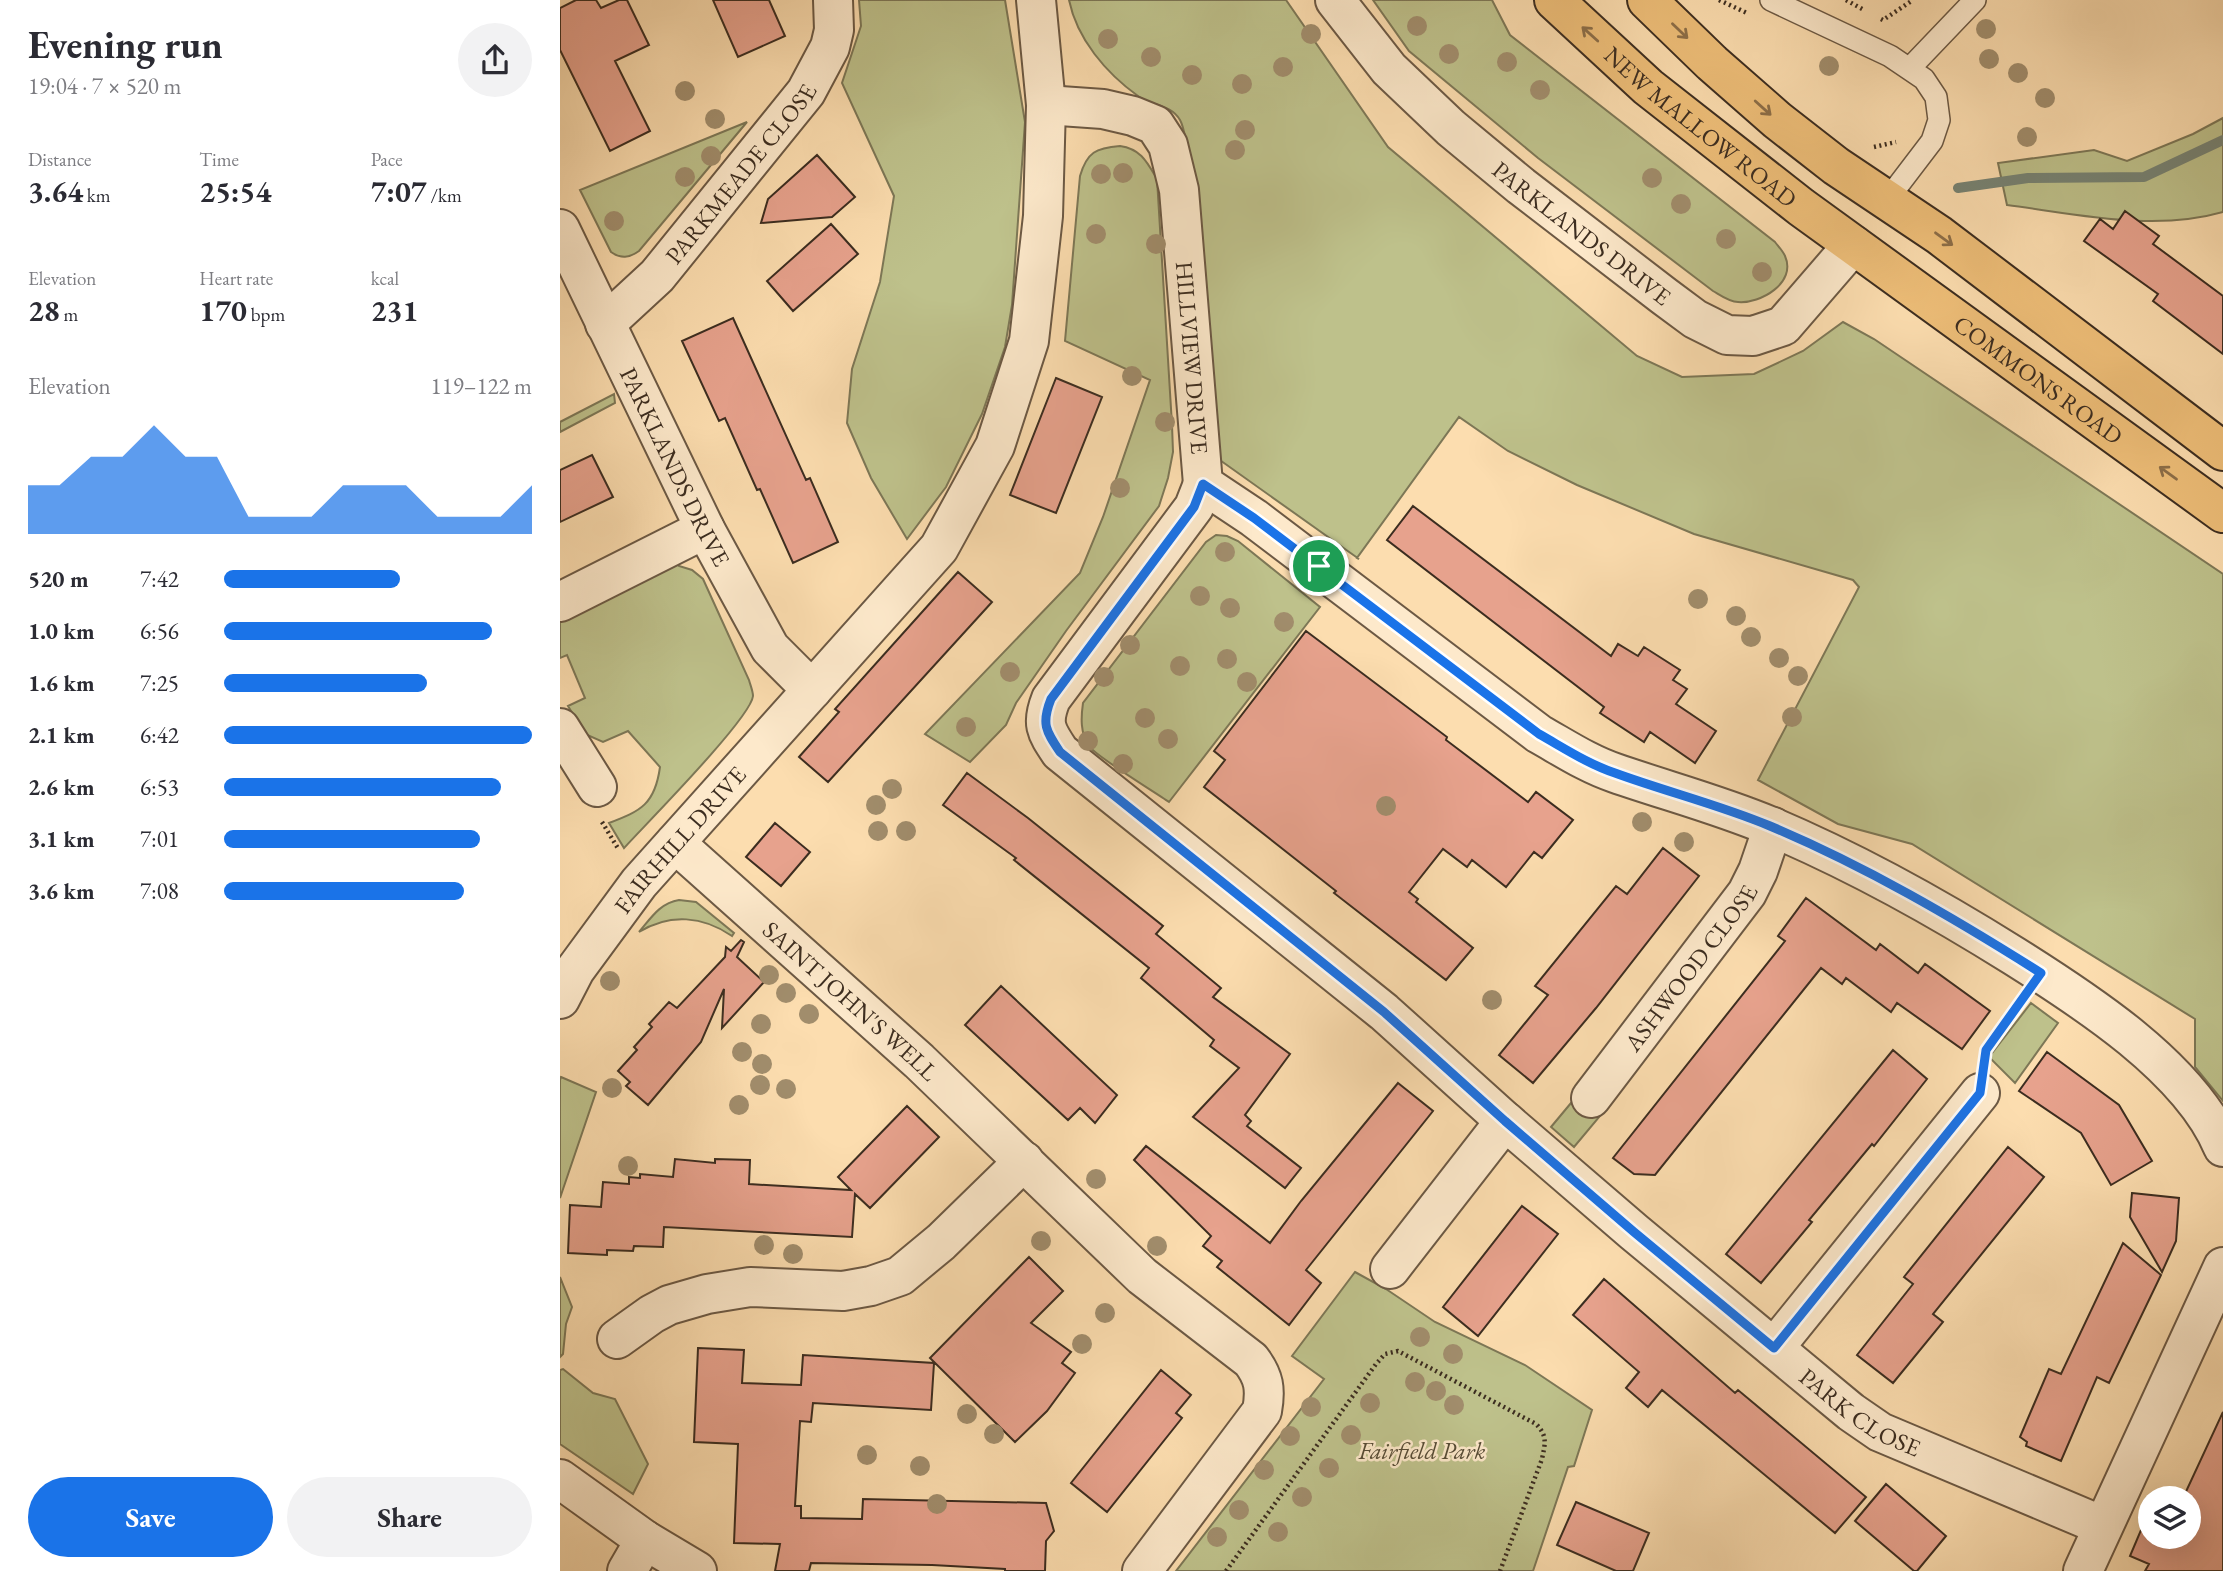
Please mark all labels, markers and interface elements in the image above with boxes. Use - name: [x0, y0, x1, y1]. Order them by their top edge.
- text: Evening run: [28, 20, 223, 69]
- button: share: [458, 23, 532, 97]
- one-way arrow: [1671, 23, 1688, 40]
- one-way arrow: [1581, 26, 1599, 42]
- street label: NEW MALLOW ROAD: [1598, 39, 1804, 214]
- text: 19:04 · 7 × 520 m: [28, 71, 181, 101]
- street label: PARKMEADE CLOSE: [658, 78, 823, 270]
- one-way arrow: [1754, 100, 1772, 116]
- text: Distance: [28, 147, 91, 172]
- text: Time: [199, 147, 239, 172]
- text: Pace: [371, 147, 403, 172]
- street label: PARKLANDS DRIVE: [1486, 154, 1678, 312]
- text: 3.64: [28, 172, 83, 211]
- text: 25:54: [199, 172, 271, 211]
- text: 7:07: [371, 172, 427, 211]
- text: km: [83, 183, 111, 208]
- text: /km: [427, 183, 462, 208]
- one-way arrow: [1934, 231, 1953, 246]
- street label: HILLVIEW DRIVE: [1169, 260, 1216, 455]
- text: Elevation: [28, 266, 96, 291]
- text: Heart rate: [199, 266, 273, 291]
- text: kcal: [371, 266, 399, 291]
- text: 28: [28, 291, 60, 330]
- text: 170: [199, 291, 247, 330]
- text: 231: [371, 291, 418, 330]
- text: m: [60, 302, 78, 327]
- text: bpm: [247, 302, 285, 327]
- street label: COMMONS ROAD: [1948, 308, 2129, 451]
- street label: PARKLANDS DRIVE: [613, 362, 738, 571]
- text: Elevation: [28, 371, 111, 401]
- text: 119–122 m: [431, 371, 532, 401]
- one-way arrow: [2159, 466, 2178, 480]
- pin: [1289, 536, 1349, 596]
- icon: arrive: [1300, 547, 1338, 585]
- text: 520 m: [28, 564, 89, 594]
- text: 7:42: [140, 564, 179, 594]
- text: 1.0 km: [28, 616, 95, 646]
- text: 6:56: [140, 616, 179, 646]
- text: 1.6 km: [28, 668, 95, 698]
- text: 7:25: [140, 668, 179, 698]
- text: 2.1 km: [28, 720, 95, 750]
- text: 6:42: [140, 720, 179, 750]
- street label: FAIRHILL DRIVE: [607, 759, 752, 919]
- text: 2.6 km: [28, 772, 95, 802]
- text: 6:53: [140, 772, 179, 802]
- text: 3.1 km: [28, 824, 95, 854]
- text: 7:01: [140, 824, 179, 854]
- text: 3.6 km: [28, 876, 95, 906]
- text: 7:08: [140, 876, 179, 906]
- street label: ASHWOOD CLOSE: [1616, 879, 1764, 1058]
- street label: SAINT JOHN'S WELL: [757, 914, 945, 1087]
- street label: PARK CLOSE: [1793, 1361, 1926, 1463]
- park label: Fairfield Park: [1358, 1435, 1485, 1466]
- button: Save: [28, 1477, 273, 1557]
- button: Share: [287, 1477, 532, 1557]
- map controls: [2138, 1486, 2201, 1549]
- button: layers: [2138, 1486, 2201, 1549]

